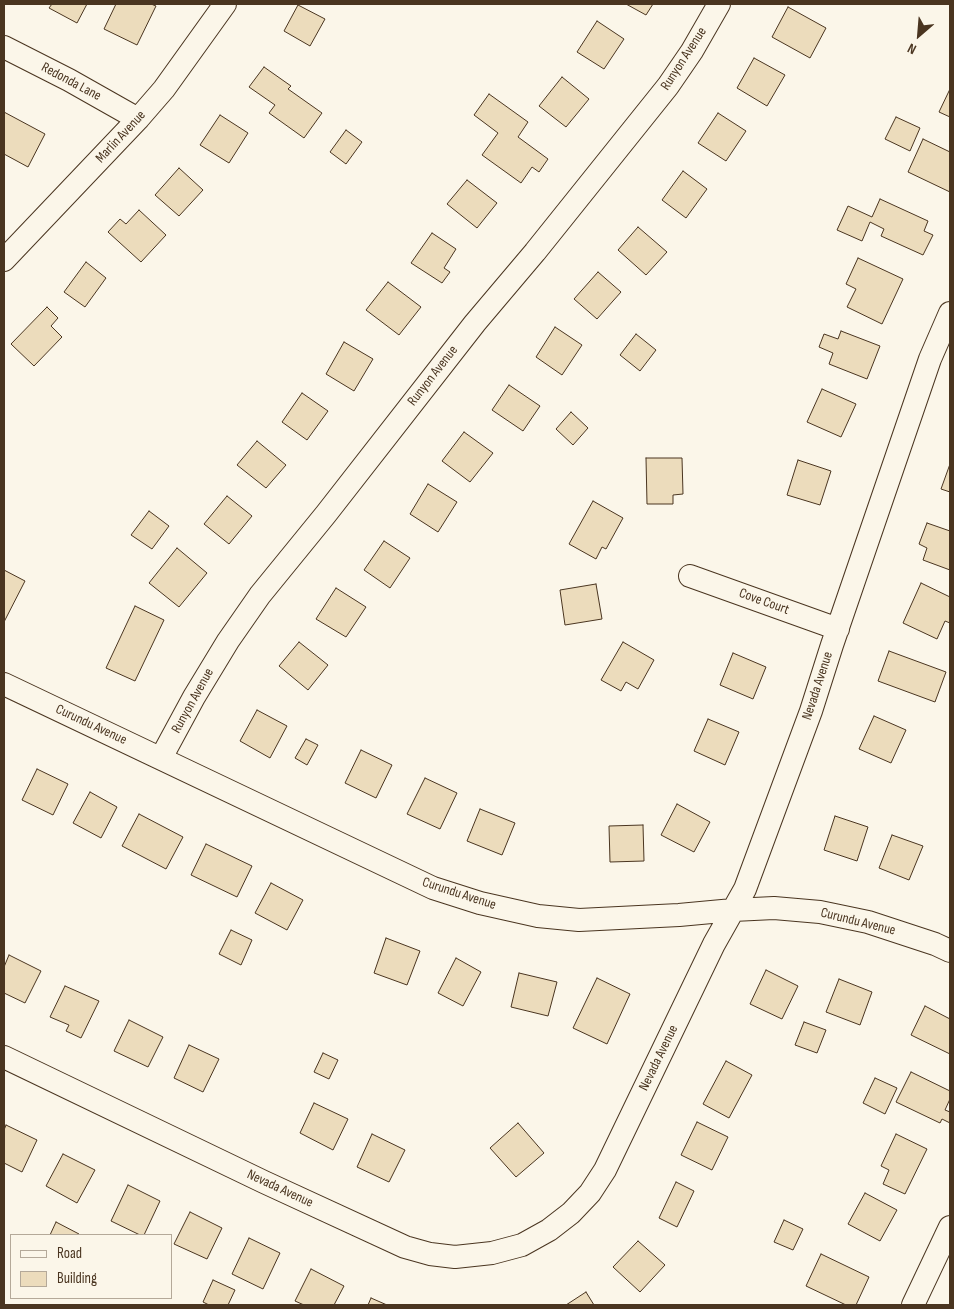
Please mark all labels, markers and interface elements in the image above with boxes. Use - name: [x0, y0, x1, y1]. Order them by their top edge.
- north arrow: [894, 10, 944, 60]
- street label: Runyon Avenue: [657, 24, 711, 94]
- text: N: [905, 40, 919, 58]
- street label: Redonda Lane: [38, 59, 104, 105]
- street label: Marlin Avenue: [92, 107, 150, 167]
- street label: Runyon Avenue: [404, 343, 462, 409]
- street label: Cove Court: [737, 585, 791, 619]
- street label: Nevada Avenue: [799, 650, 837, 722]
- street label: Runyon Avenue: [168, 666, 218, 736]
- street label: Curundu Avenue: [53, 701, 129, 749]
- street label: Curundu Avenue: [420, 874, 498, 914]
- street label: Curundu Avenue: [819, 905, 897, 939]
- street label: Nevada Avenue: [636, 1022, 682, 1094]
- street label: Nevada Avenue: [244, 1166, 316, 1212]
- legend: [10, 1234, 172, 1299]
- text: Road: [57, 1244, 82, 1263]
- text: Building: [57, 1269, 97, 1288]

